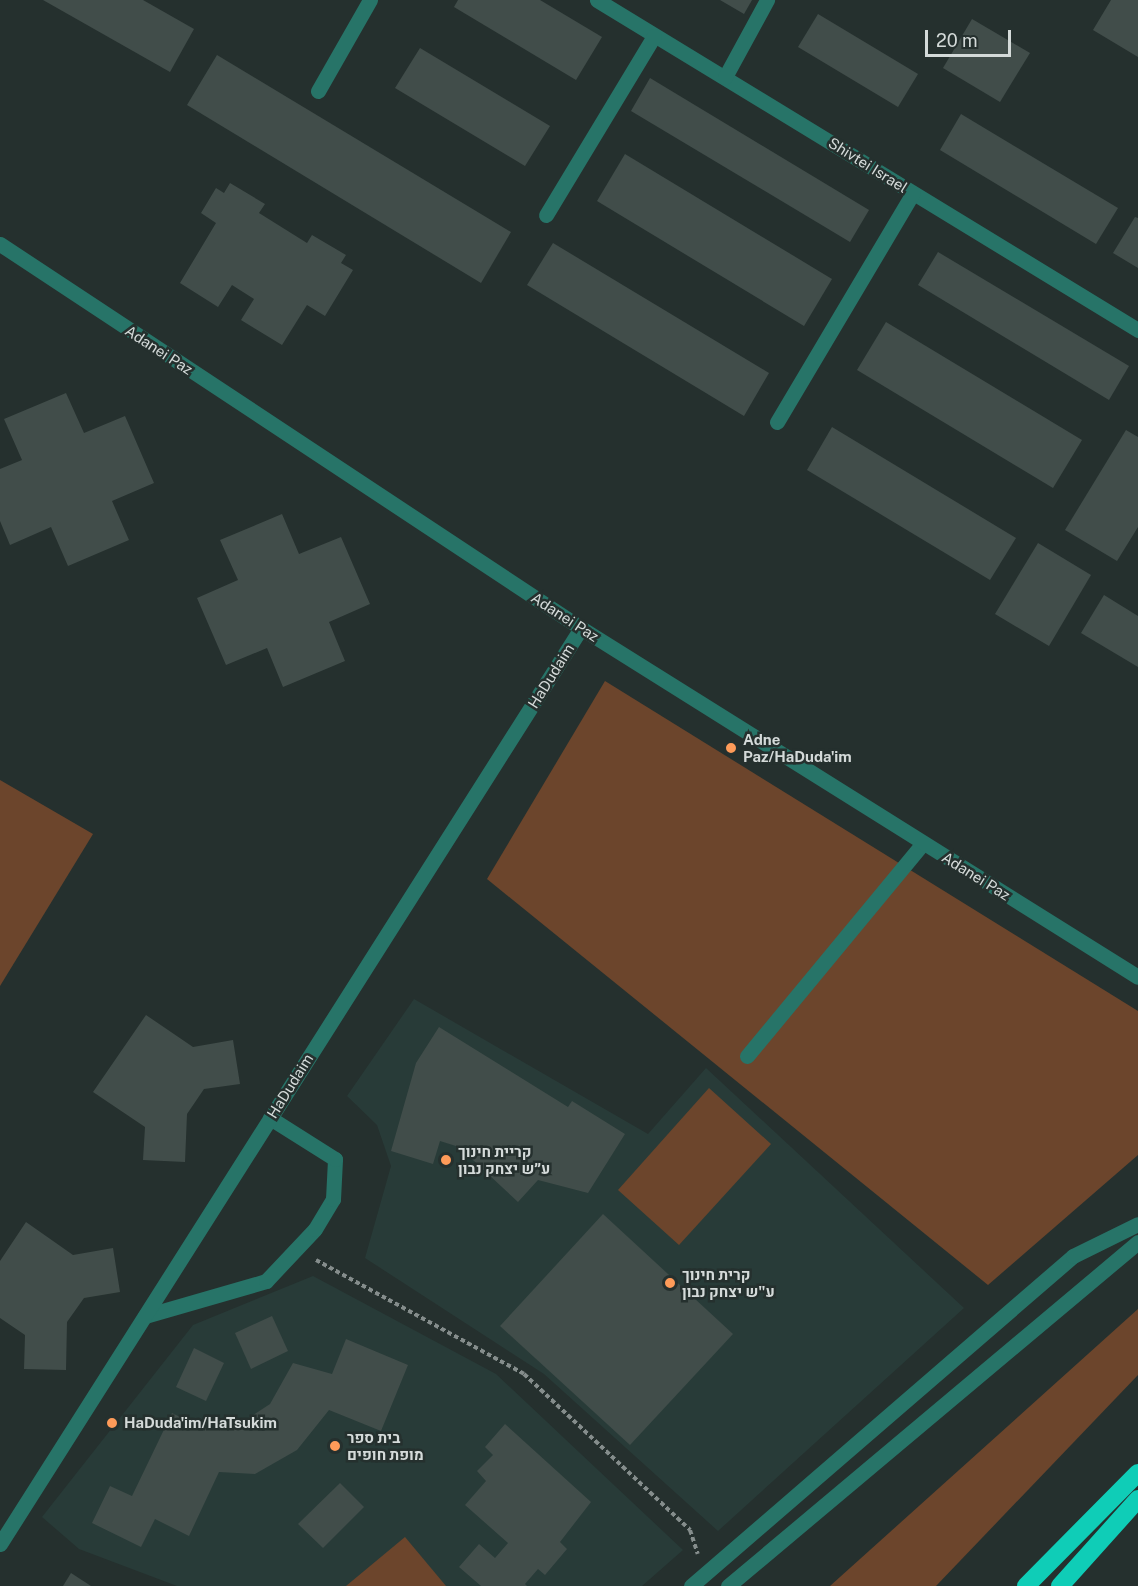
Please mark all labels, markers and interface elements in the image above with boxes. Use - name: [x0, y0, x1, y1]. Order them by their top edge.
- scale bar: [928, 18, 1014, 56]
- text: 20 m: [936, 30, 978, 51]
- street label: Shivtei Israel: [825, 133, 911, 197]
- street label: Adanei Paz: [122, 321, 196, 379]
- street label: Adanei Paz: [528, 588, 602, 646]
- street label: HaDudaim: [524, 640, 578, 712]
- place label: Adne Paz/HaDuda'im: [743, 730, 852, 765]
- marker: Adne Paz/HaDuda'im: [724, 741, 738, 755]
- street label: Adanei Paz: [939, 848, 1013, 904]
- street label: HaDudaim: [263, 1050, 317, 1122]
- place label: קריית חינוך ע״ש יצחק נבון: [458, 1142, 550, 1177]
- marker: קריית חינוך ע״ש יצחק נבון: [439, 1153, 453, 1167]
- place label: קרית חינוך ע"ש יצחק נבון: [682, 1265, 775, 1300]
- marker: קרית חינוך ע"ש יצחק נבון: [663, 1276, 677, 1290]
- place label: HaDuda'im/HaTsukim: [124, 1414, 277, 1432]
- marker: HaDuda'im/HaTsukim: [105, 1416, 119, 1430]
- place label: בית ספר מופת חופים: [347, 1428, 424, 1463]
- marker: בית ספר מופת חופים: [328, 1439, 342, 1453]

